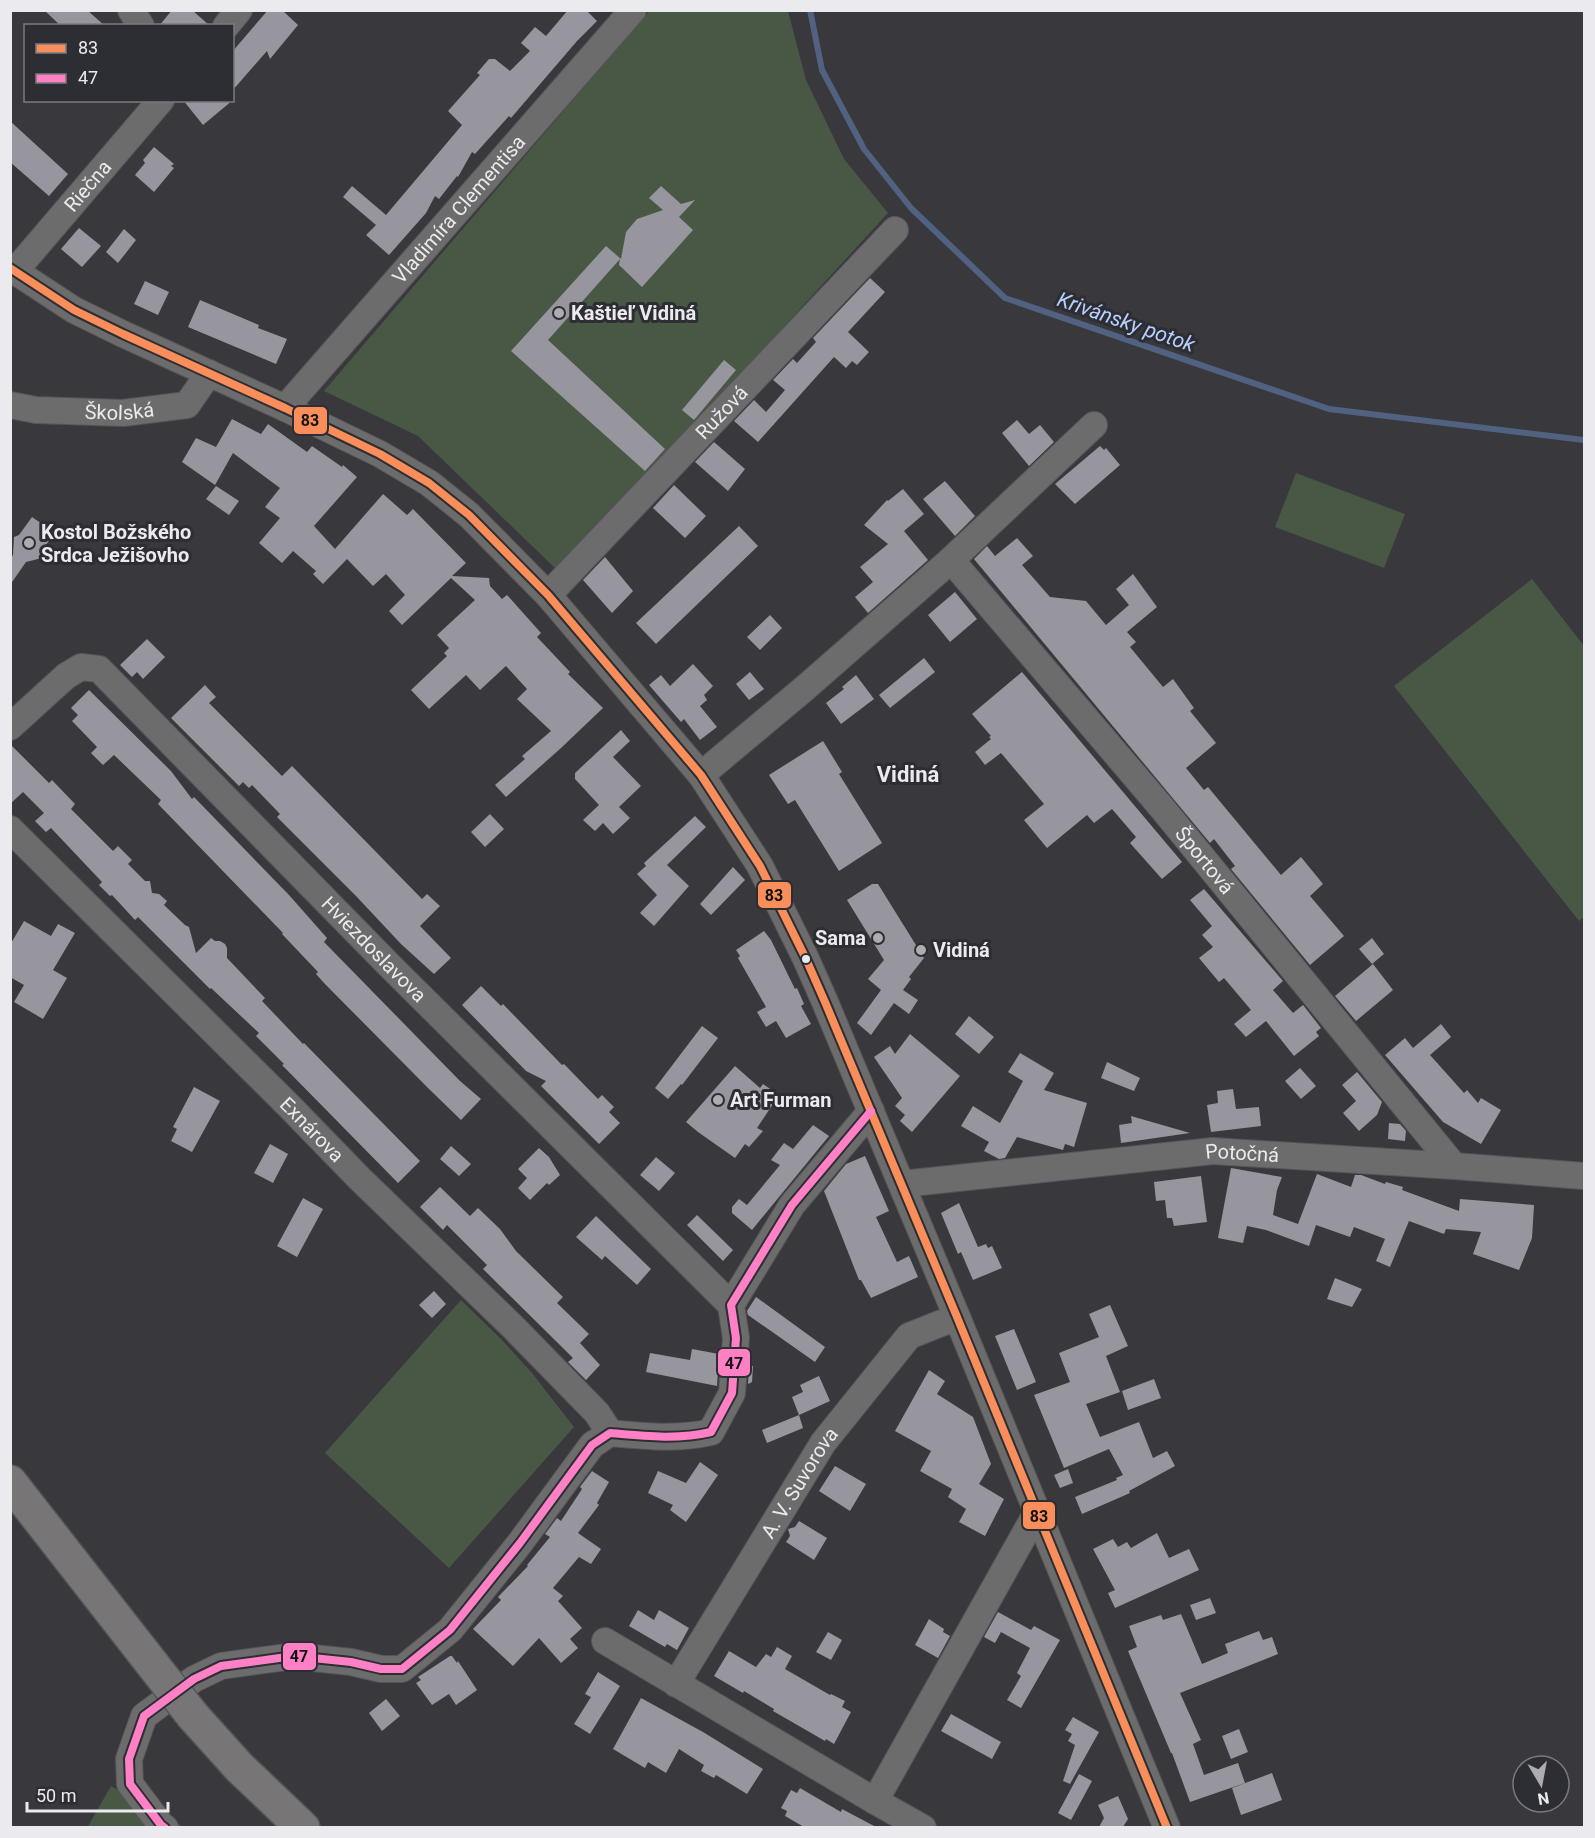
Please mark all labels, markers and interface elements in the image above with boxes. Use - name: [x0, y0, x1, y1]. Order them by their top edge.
- legend: [24, 24, 234, 102]
- text: 83: [78, 37, 98, 58]
- text: 47: [78, 67, 98, 88]
- street label: Vladimíra Clementisa: [387, 130, 530, 289]
- street label: Riečna: [59, 155, 116, 217]
- water label: Krivánsky potok: [1054, 287, 1199, 357]
- place label: Kaštieľ Vidiná: [571, 301, 696, 325]
- marker: Kaštieľ Vidiná: [552, 306, 566, 320]
- street label: Ružová: [691, 381, 753, 444]
- street label: Školská: [84, 397, 156, 425]
- line badge: 83: [293, 406, 328, 435]
- text: 83: [301, 411, 319, 430]
- place label: Kostol Božského Srdca Ježišovho: [41, 520, 191, 567]
- marker: Kostol Božského Srdca Ježišovho: [22, 536, 36, 550]
- district label: Vidiná: [877, 762, 939, 787]
- street label: Športová: [1170, 822, 1239, 899]
- line badge: 83: [757, 881, 792, 909]
- text: 83: [765, 886, 783, 905]
- street label: Hviezdoslavova: [317, 891, 431, 1007]
- place label: Sama: [815, 926, 866, 950]
- marker: Sama: [871, 931, 885, 945]
- place label: Vidiná: [933, 938, 990, 962]
- marker: Vidiná: [914, 943, 928, 957]
- unlabelled marker: [800, 953, 812, 965]
- place label: Art Furman: [730, 1088, 832, 1112]
- street label: Exnárova: [275, 1092, 349, 1167]
- marker: Art Furman: [711, 1093, 725, 1107]
- street label: Potočná: [1204, 1139, 1280, 1167]
- line badge: 47: [717, 1348, 751, 1377]
- text: 47: [725, 1354, 743, 1373]
- street label: A. V. Suvorova: [756, 1422, 843, 1543]
- line badge: 83: [1022, 1501, 1056, 1530]
- text: 83: [1030, 1507, 1048, 1526]
- line badge: 47: [282, 1642, 317, 1671]
- text: 47: [290, 1647, 308, 1666]
- north arrow: [1511, 1754, 1571, 1814]
- scale bar: [27, 1775, 168, 1813]
- text: 50 m: [36, 1785, 76, 1806]
- text: N: [1536, 1788, 1551, 1809]

